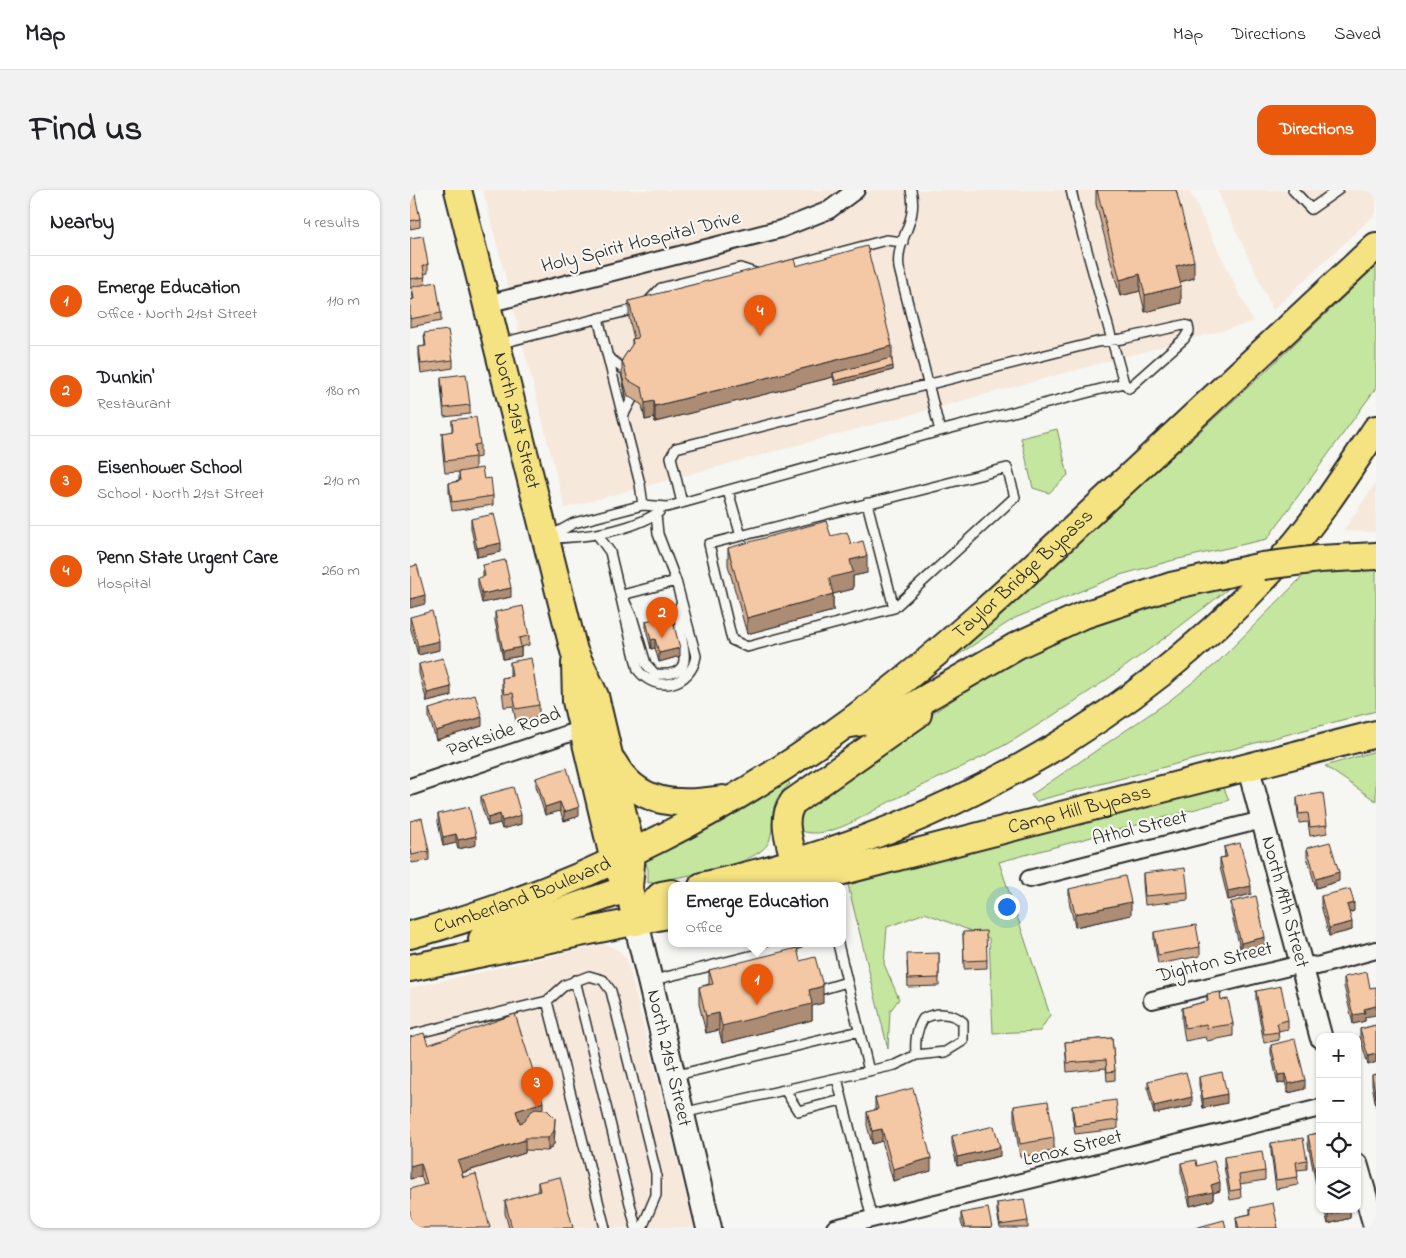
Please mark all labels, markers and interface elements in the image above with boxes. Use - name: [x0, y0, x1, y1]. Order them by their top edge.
- text: Map: [25, 17, 66, 52]
- text: Map: [1173, 22, 1203, 48]
- text: Directions: [1231, 22, 1306, 48]
- text: Saved: [1334, 22, 1381, 48]
- text: Find us: [30, 105, 142, 156]
- button: Directions: [1257, 105, 1376, 155]
- street label: Holy Spirit Hospital Drive: [538, 204, 744, 282]
- text: Nearby: [50, 208, 114, 238]
- text: 4 results: [304, 211, 360, 235]
- text: Emerge Education: [97, 275, 240, 302]
- text: 1: [63, 289, 69, 313]
- text: 110 m: [326, 289, 360, 313]
- pin: 4: [744, 295, 776, 336]
- text: Office · North 21st Street: [97, 302, 257, 326]
- street label: North 21st Street: [485, 349, 547, 493]
- text: Dunkin': [97, 365, 154, 392]
- text: 2: [62, 379, 70, 403]
- text: 180 m: [326, 379, 360, 403]
- text: Restaurant: [97, 392, 171, 416]
- text: Eisenhower School: [97, 455, 242, 482]
- text: 3: [63, 469, 69, 493]
- text: 210 m: [324, 469, 360, 493]
- text: School · North 21st Street: [97, 482, 264, 506]
- street label: Taylor Bridge Bypass: [946, 502, 1100, 647]
- text: Penn State Urgent Care: [97, 545, 278, 572]
- text: 4: [63, 559, 69, 583]
- text: 260 m: [322, 559, 360, 583]
- text: Hospital: [97, 572, 151, 596]
- pin: 2: [646, 597, 678, 638]
- street label: Parkside Road: [443, 700, 565, 766]
- street label: Camp Hill Bypass: [1005, 778, 1154, 843]
- street label: Athol Street: [1089, 803, 1191, 855]
- street label: North 19th Street: [1253, 833, 1316, 972]
- street label: Cumberland Boulevard: [430, 850, 616, 942]
- popup: [668, 882, 846, 947]
- text: Emerge Education: [685, 889, 829, 916]
- your location: [994, 894, 1020, 920]
- text: Office: [685, 916, 722, 940]
- street label: Dighton Street: [1153, 935, 1276, 993]
- pin: 1: [741, 964, 773, 1005]
- street label: North 21st Street: [638, 987, 699, 1130]
- map controls: [1316, 1033, 1361, 1213]
- button: +: [1316, 1033, 1361, 1078]
- pin: 3: [521, 1067, 553, 1108]
- button: −: [1316, 1078, 1361, 1123]
- street label: Lenox Street: [1020, 1123, 1126, 1175]
- button: locate: [1316, 1123, 1361, 1168]
- button: layers: [1316, 1168, 1361, 1213]

